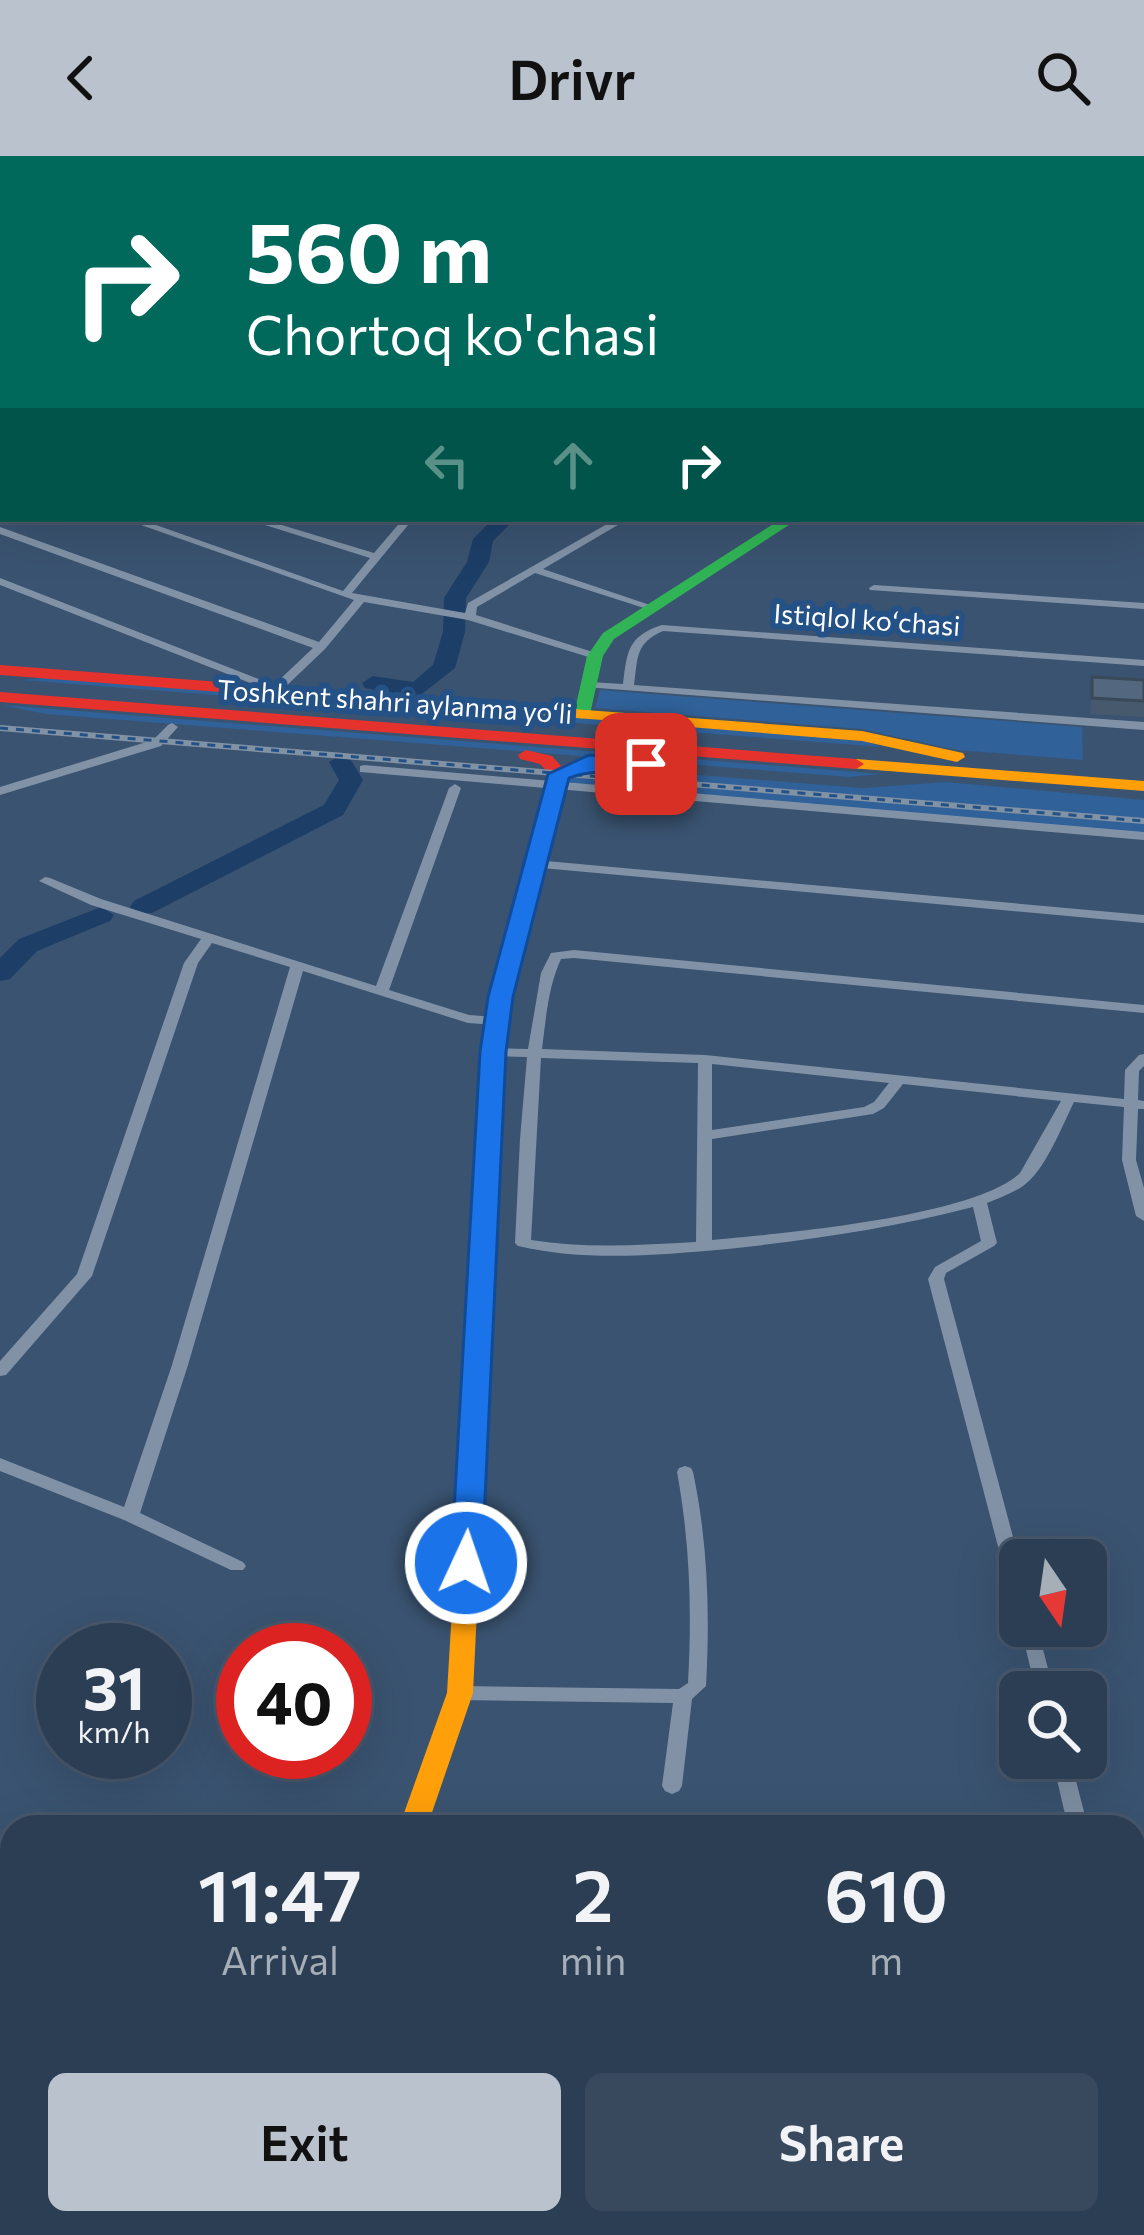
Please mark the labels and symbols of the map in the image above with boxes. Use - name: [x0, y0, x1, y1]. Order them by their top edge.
- street label: Istiqlol koʻchasi: [773, 596, 961, 642]
- street label: Toshkent shahri aylanma yoʻli: [216, 672, 574, 730]
- pin: [595, 713, 697, 815]
- position arrow: [403, 1500, 529, 1626]
- north arrow: [999, 1539, 1107, 1647]
- speed limit sign: 40: [216, 1623, 372, 1779]

